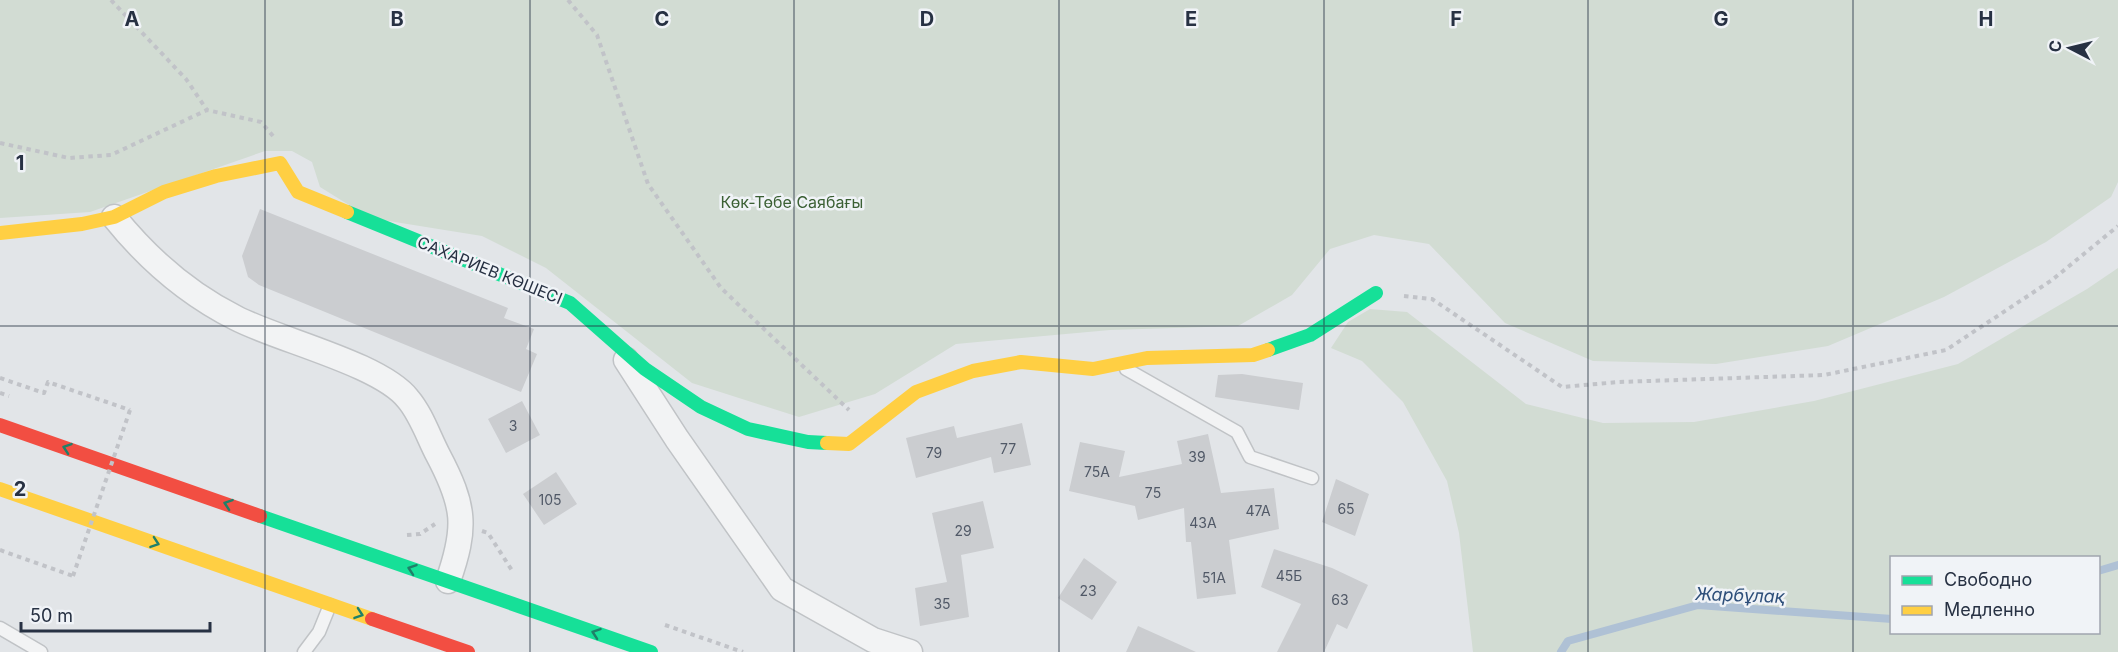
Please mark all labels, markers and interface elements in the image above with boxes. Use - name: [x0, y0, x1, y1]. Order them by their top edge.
- text: A: [125, 7, 140, 31]
- text: B: [390, 7, 404, 31]
- text: C: [655, 7, 669, 31]
- text: D: [920, 7, 934, 31]
- text: E: [1185, 7, 1197, 31]
- text: F: [1450, 7, 1462, 31]
- text: G: [1713, 7, 1729, 31]
- text: H: [1979, 7, 1993, 31]
- north arrow: [2040, 18, 2100, 78]
- text: С: [2044, 39, 2066, 53]
- text: 1: [16, 151, 24, 175]
- park label: Көк-Төбе Саябағы: [721, 192, 863, 212]
- street label: САХАРИЕВ КӨШЕСІ: [415, 232, 565, 308]
- house number: 3: [509, 417, 517, 434]
- house number: 77: [1000, 440, 1016, 457]
- one-way arrow: [62, 443, 73, 456]
- house number: 79: [926, 444, 942, 461]
- house number: 39: [1188, 448, 1206, 465]
- house number: 75А: [1084, 463, 1110, 480]
- text: 2: [14, 477, 26, 501]
- house number: 75: [1145, 484, 1161, 501]
- house number: 105: [538, 491, 562, 508]
- one-way arrow: [223, 499, 234, 512]
- house number: 65: [1337, 500, 1355, 517]
- house number: 47А: [1245, 502, 1271, 519]
- house number: 43А: [1189, 514, 1217, 531]
- house number: 29: [954, 522, 972, 539]
- one-way arrow: [149, 535, 160, 548]
- legend: [1890, 556, 2100, 634]
- one-way arrow: [407, 563, 418, 576]
- house number: 45Б: [1276, 567, 1302, 584]
- house number: 51А: [1202, 569, 1226, 586]
- text: Свободно: [1944, 569, 2032, 590]
- house number: 23: [1079, 582, 1097, 599]
- water label: Жарбұлақ: [1694, 583, 1786, 607]
- house number: 63: [1331, 591, 1349, 608]
- scale bar: [21, 595, 210, 633]
- house number: 35: [933, 595, 951, 612]
- text: Медленно: [1944, 599, 2035, 620]
- text: 50 m: [30, 605, 73, 626]
- one-way arrow: [353, 606, 364, 619]
- one-way arrow: [591, 627, 602, 640]

